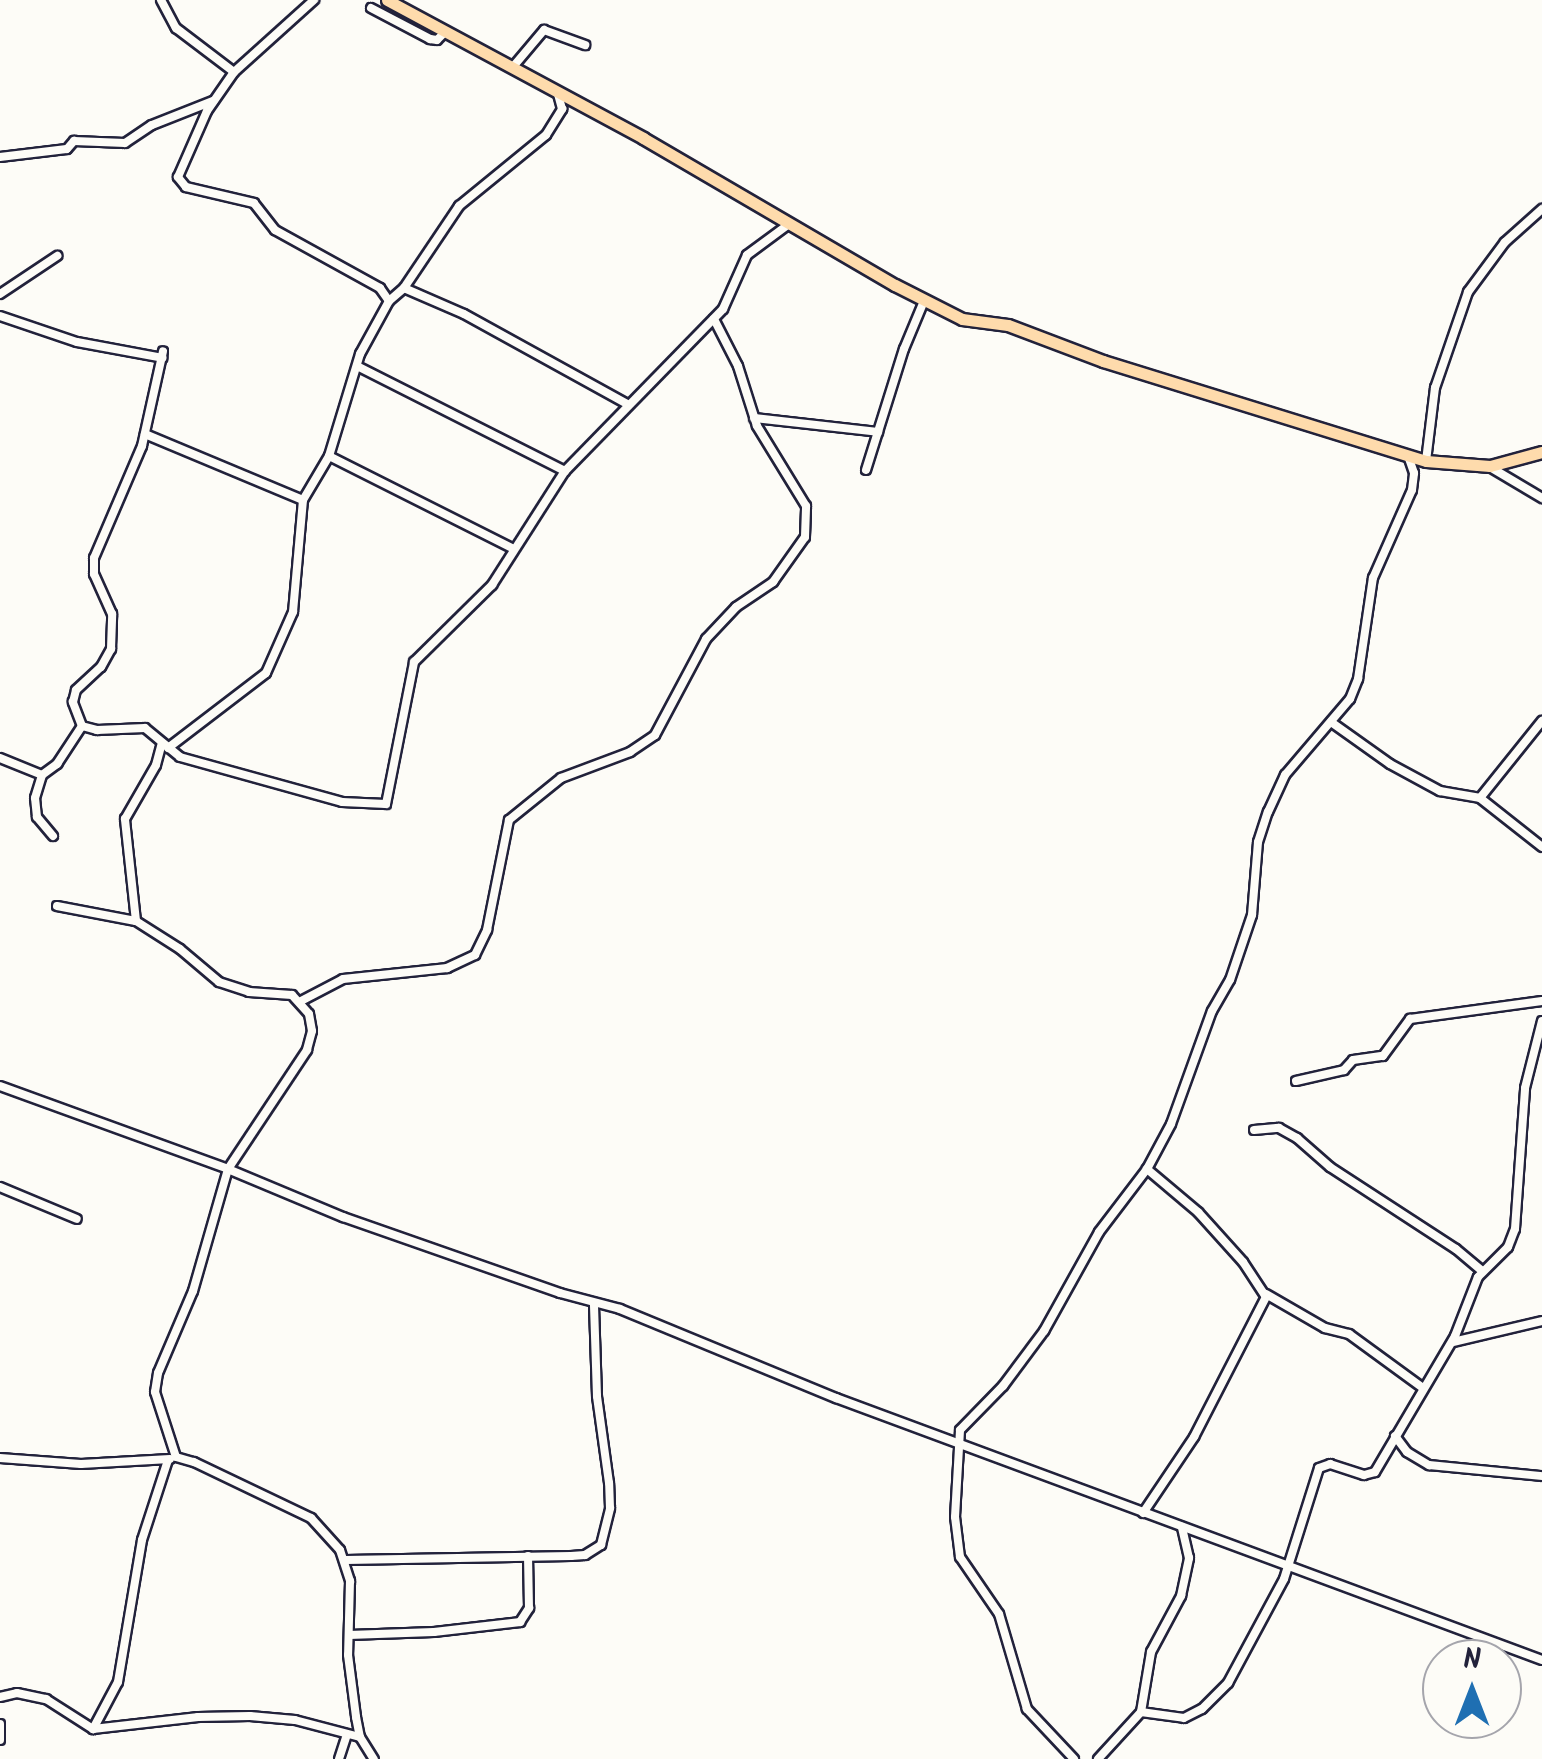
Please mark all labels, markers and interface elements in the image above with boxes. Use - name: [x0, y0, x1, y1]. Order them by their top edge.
- text: N: [1463, 1638, 1481, 1683]
- north arrow: [1422, 1639, 1522, 1739]

